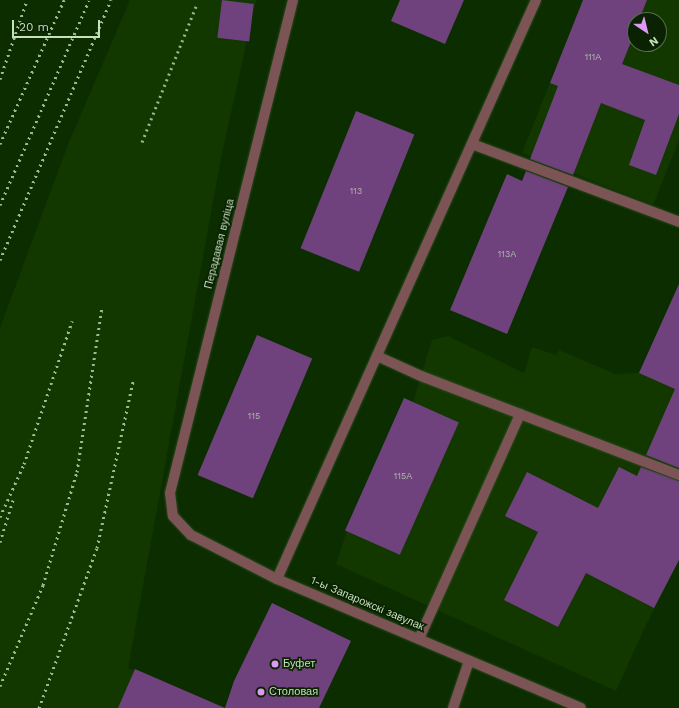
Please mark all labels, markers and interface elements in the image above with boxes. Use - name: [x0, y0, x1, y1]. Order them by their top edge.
- scale bar: [14, 12, 102, 38]
- north arrow: [627, 12, 667, 52]
- text: 20 m: [19, 20, 49, 34]
- text: N: [647, 34, 661, 49]
- house number: 111А: [585, 52, 601, 62]
- house number: 113: [350, 186, 362, 196]
- street label: Перадавая вуліца: [202, 198, 238, 290]
- house number: 113А: [498, 249, 516, 259]
- house number: 115: [248, 411, 260, 421]
- house number: 115А: [394, 471, 412, 481]
- street label: 1-ы Запарожскі завулак: [308, 574, 426, 634]
- place label: Буфет: [283, 657, 315, 671]
- marker: Буфет: [270, 659, 280, 669]
- place label: Столовая: [269, 685, 318, 699]
- marker: Столовая: [256, 687, 266, 697]

